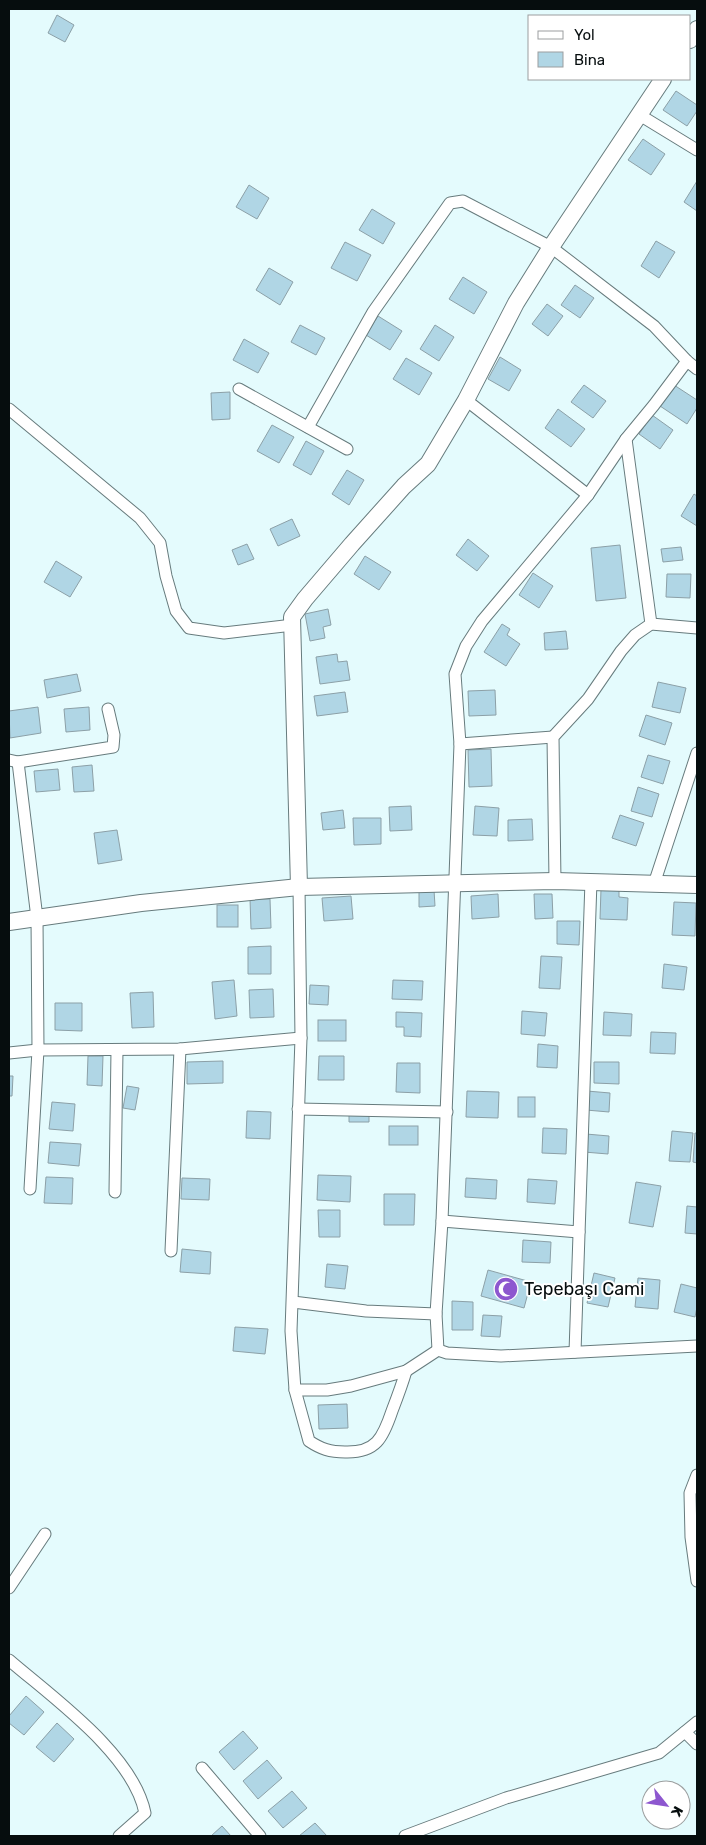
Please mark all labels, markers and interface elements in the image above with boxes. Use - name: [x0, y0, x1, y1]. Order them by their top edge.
- legend: [528, 15, 691, 80]
- text: Yol: [574, 26, 595, 44]
- text: Bina: [574, 51, 605, 69]
- mosque icon: Tepebaşı Cami: [493, 1276, 519, 1302]
- place label: Tepebaşı Cami: [524, 1278, 644, 1300]
- north arrow: [641, 1780, 691, 1830]
- text: K: [667, 1803, 687, 1820]

